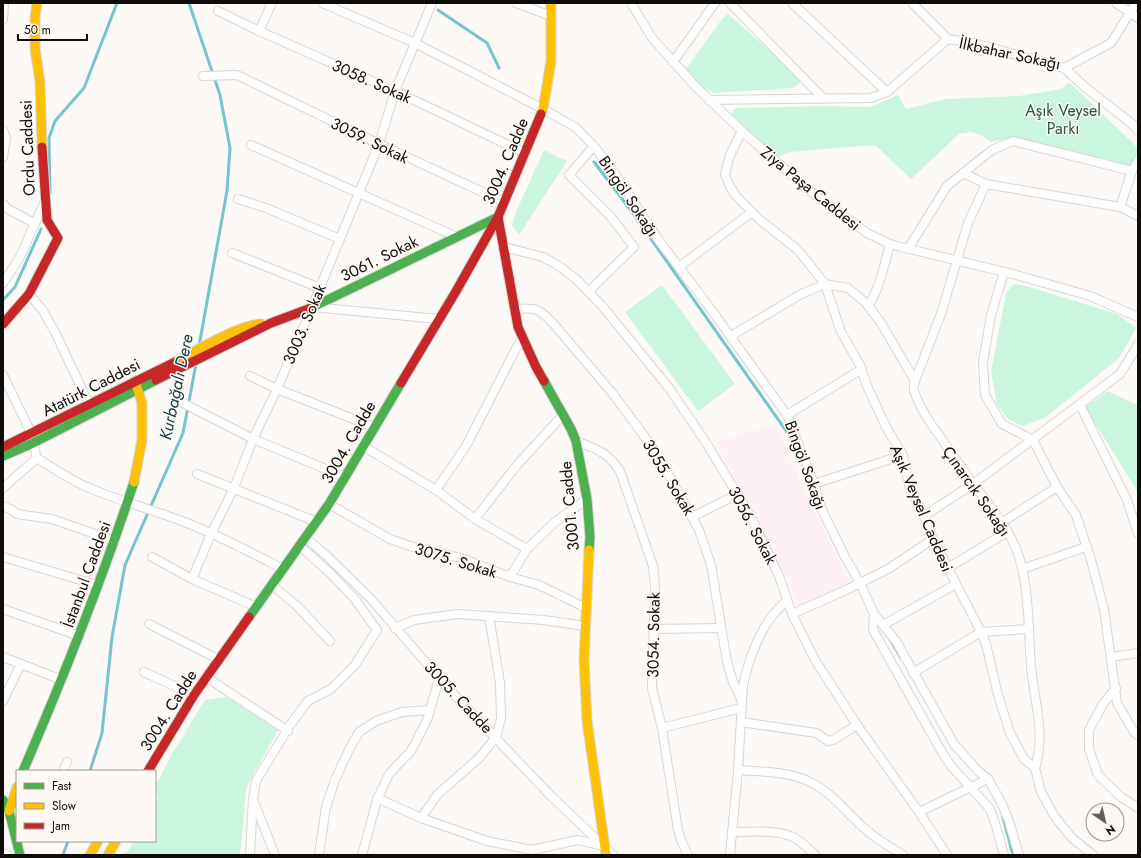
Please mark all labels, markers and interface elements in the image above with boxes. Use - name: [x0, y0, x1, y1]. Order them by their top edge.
- scale bar: [18, 16, 87, 42]
- text: 50 m: [24, 21, 51, 39]
- street label: İlkbahar Sokağı: [957, 31, 1063, 75]
- street label: 3058. Sokak: [328, 54, 416, 110]
- park label: Aşık Veysel Parkı: [1025, 99, 1101, 140]
- street label: Ordu Caddesi: [14, 100, 41, 196]
- street label: 3059. Sokak: [327, 112, 414, 170]
- street label: 3004. Cadde: [477, 114, 534, 208]
- street label: Ziya Paşa Caddesi: [756, 141, 866, 236]
- street label: Bingöl Sokağı: [593, 151, 664, 241]
- street label: 3061. Sokak: [337, 229, 423, 287]
- street label: 3003. Sokak: [277, 280, 332, 368]
- water label: Kurbağalı Dere: [153, 331, 199, 442]
- street label: Atatürk Caddesi: [38, 353, 144, 422]
- street label: 3004. Cadde: [315, 397, 381, 488]
- street label: Bingöl Sokağı: [779, 417, 832, 513]
- street label: 3055. Sokak: [637, 435, 701, 521]
- street label: Aşık Veysel Caddesi: [884, 441, 959, 575]
- street label: Çınarcık Sokağı: [937, 441, 1016, 541]
- street label: 3001. Cadde: [554, 460, 585, 552]
- street label: 3056. Sokak: [722, 482, 783, 569]
- street label: İstanbul Caddesi: [56, 518, 116, 631]
- street label: 3075. Sokak: [412, 537, 501, 584]
- street label: 3054. Sokak: [641, 591, 666, 678]
- street label: 3005. Cadde: [419, 656, 498, 739]
- street label: 3004. Cadde: [134, 665, 203, 755]
- legend: [16, 770, 156, 842]
- text: Fast: [52, 777, 71, 795]
- text: Slow: [52, 797, 77, 815]
- north arrow: [1085, 802, 1125, 842]
- text: Jam: [50, 817, 70, 835]
- text: N: [1102, 821, 1119, 839]

